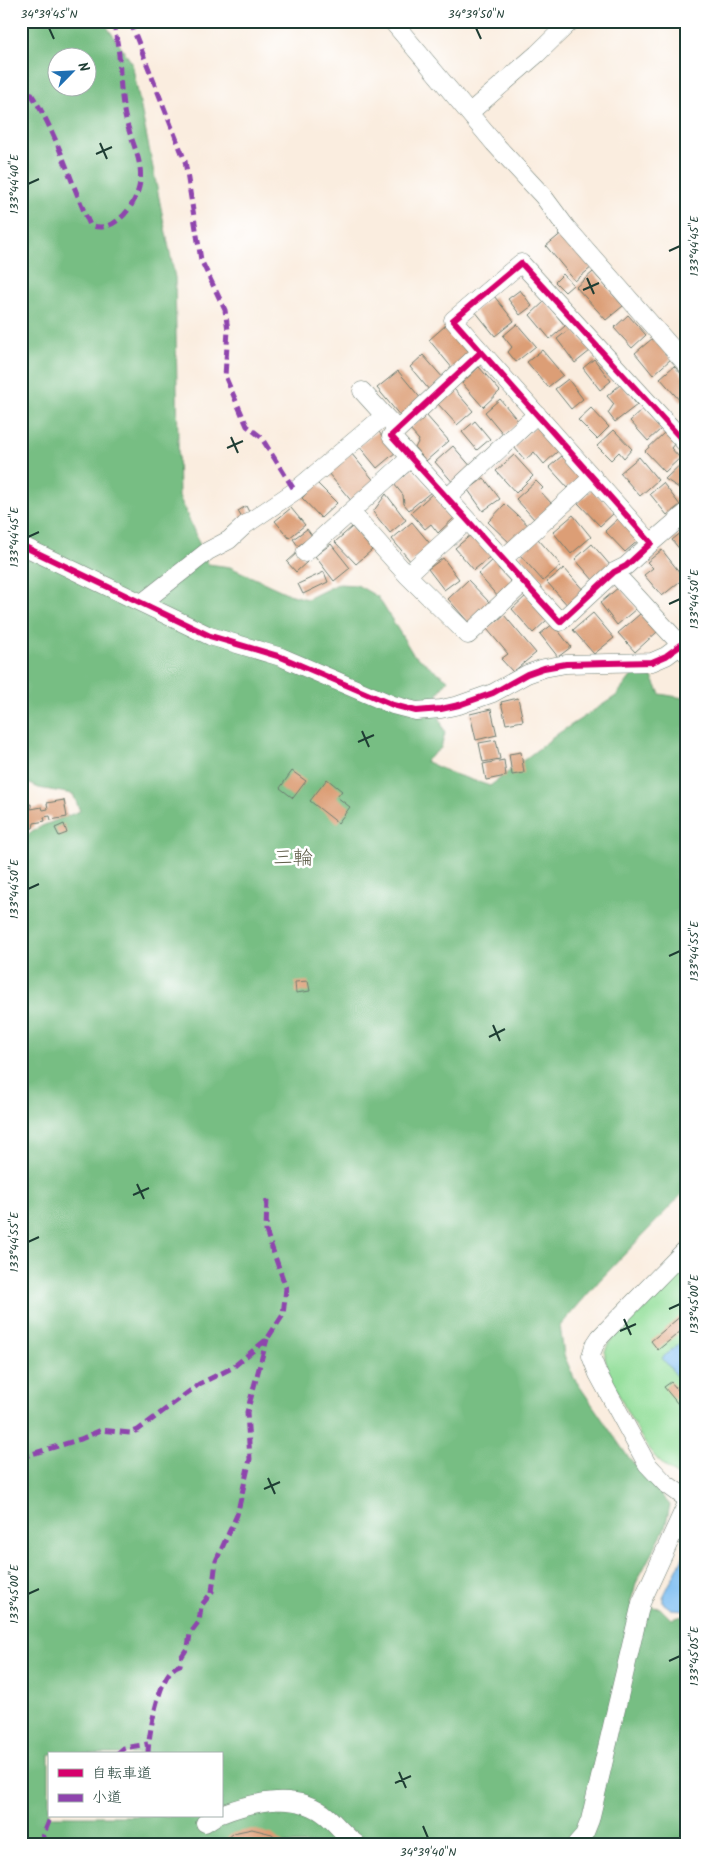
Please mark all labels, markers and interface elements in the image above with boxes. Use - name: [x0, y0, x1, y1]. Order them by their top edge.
- text: 34°39'45"N: [20, 5, 78, 24]
- text: 34°39'50"N: [448, 5, 504, 24]
- north arrow: [48, 48, 98, 98]
- text: N: [71, 59, 95, 76]
- text: 133°44'40"E: [5, 153, 24, 214]
- text: 133°44'45"E: [685, 215, 704, 276]
- text: 133°44'45"E: [5, 506, 24, 567]
- text: 133°44'50"E: [685, 568, 704, 629]
- district label: 三輪: [273, 843, 313, 875]
- text: 133°44'50"E: [5, 858, 24, 919]
- text: 133°44'55"E: [685, 920, 704, 981]
- text: 133°44'55"E: [5, 1211, 24, 1272]
- text: 133°45'00"E: [685, 1273, 704, 1334]
- text: 133°45'00"E: [5, 1563, 24, 1624]
- text: 133°45'05"E: [685, 1625, 704, 1686]
- legend: [48, 1752, 222, 1818]
- text: 自転車道: [92, 1762, 152, 1786]
- text: 小道: [92, 1786, 122, 1810]
- text: 34°39'40"N: [400, 1843, 456, 1862]

